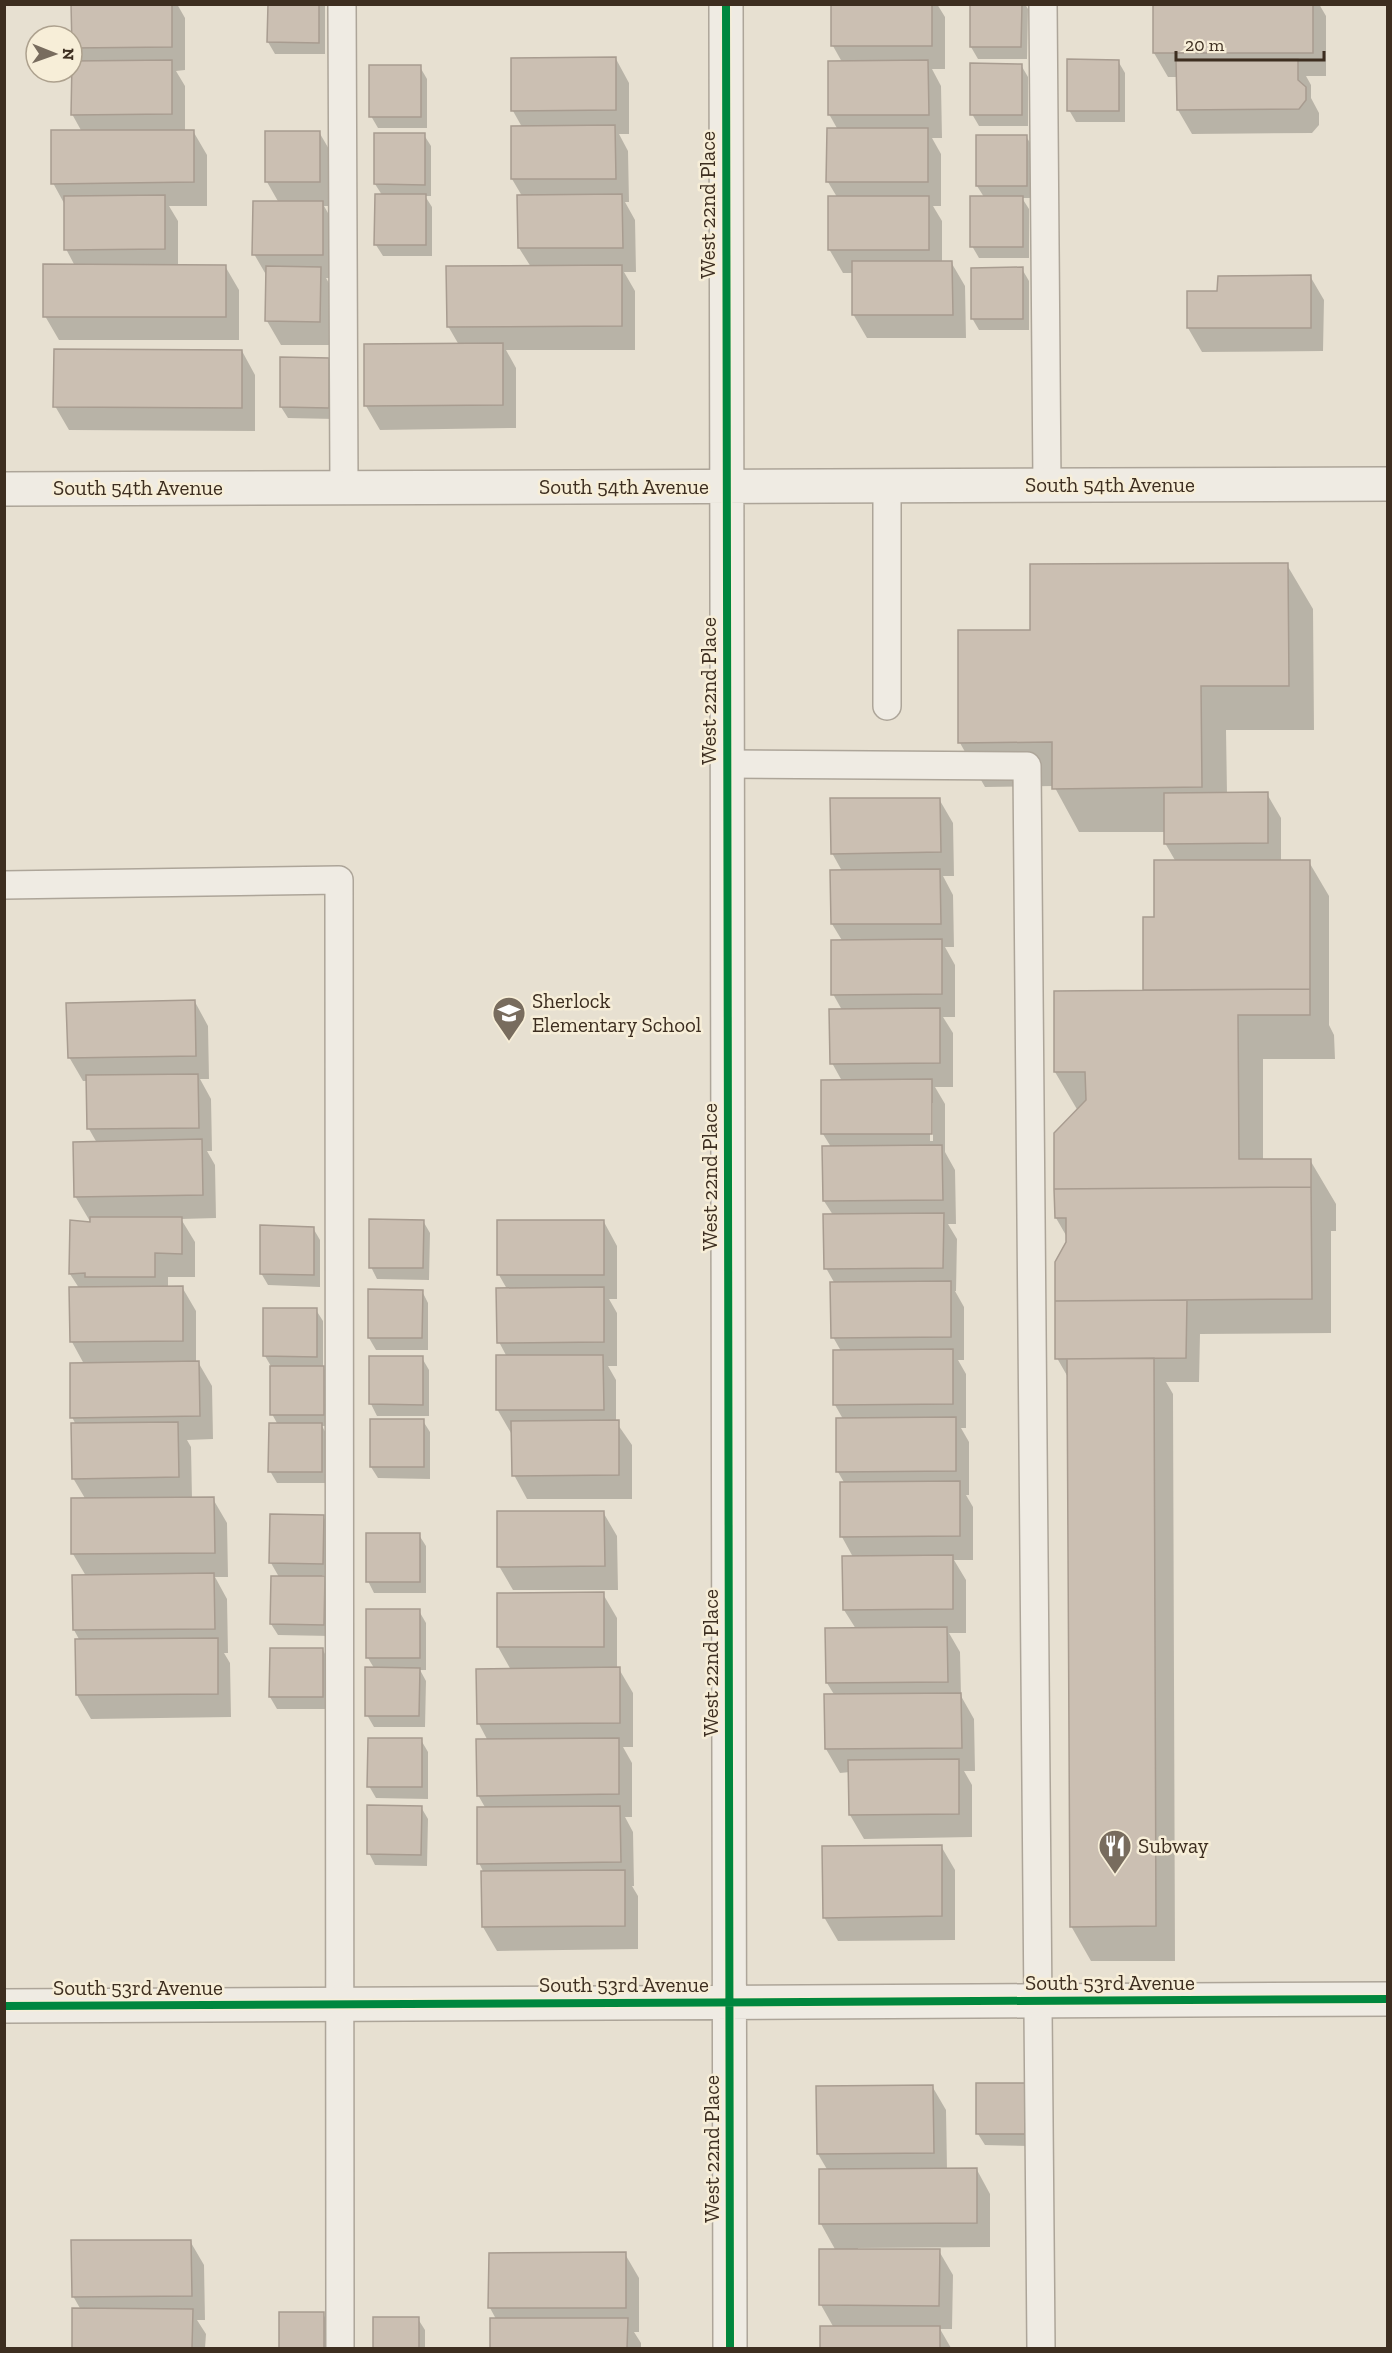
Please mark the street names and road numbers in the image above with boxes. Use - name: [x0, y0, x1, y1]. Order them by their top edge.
- street label: West 22nd Place: [695, 131, 720, 279]
- street label: South 54th Avenue: [1025, 472, 1195, 497]
- street label: South 54th Avenue: [539, 474, 709, 499]
- street label: South 54th Avenue: [53, 475, 223, 500]
- street label: West 22nd Place: [696, 617, 721, 765]
- street label: West 22nd Place: [697, 1103, 722, 1251]
- street label: West 22nd Place: [698, 1589, 723, 1737]
- street label: South 53rd Avenue: [1025, 1970, 1195, 1995]
- street label: South 53rd Avenue: [539, 1972, 709, 1997]
- street label: South 53rd Avenue: [53, 1975, 223, 2000]
- street label: West 22nd Place: [699, 2075, 724, 2223]

